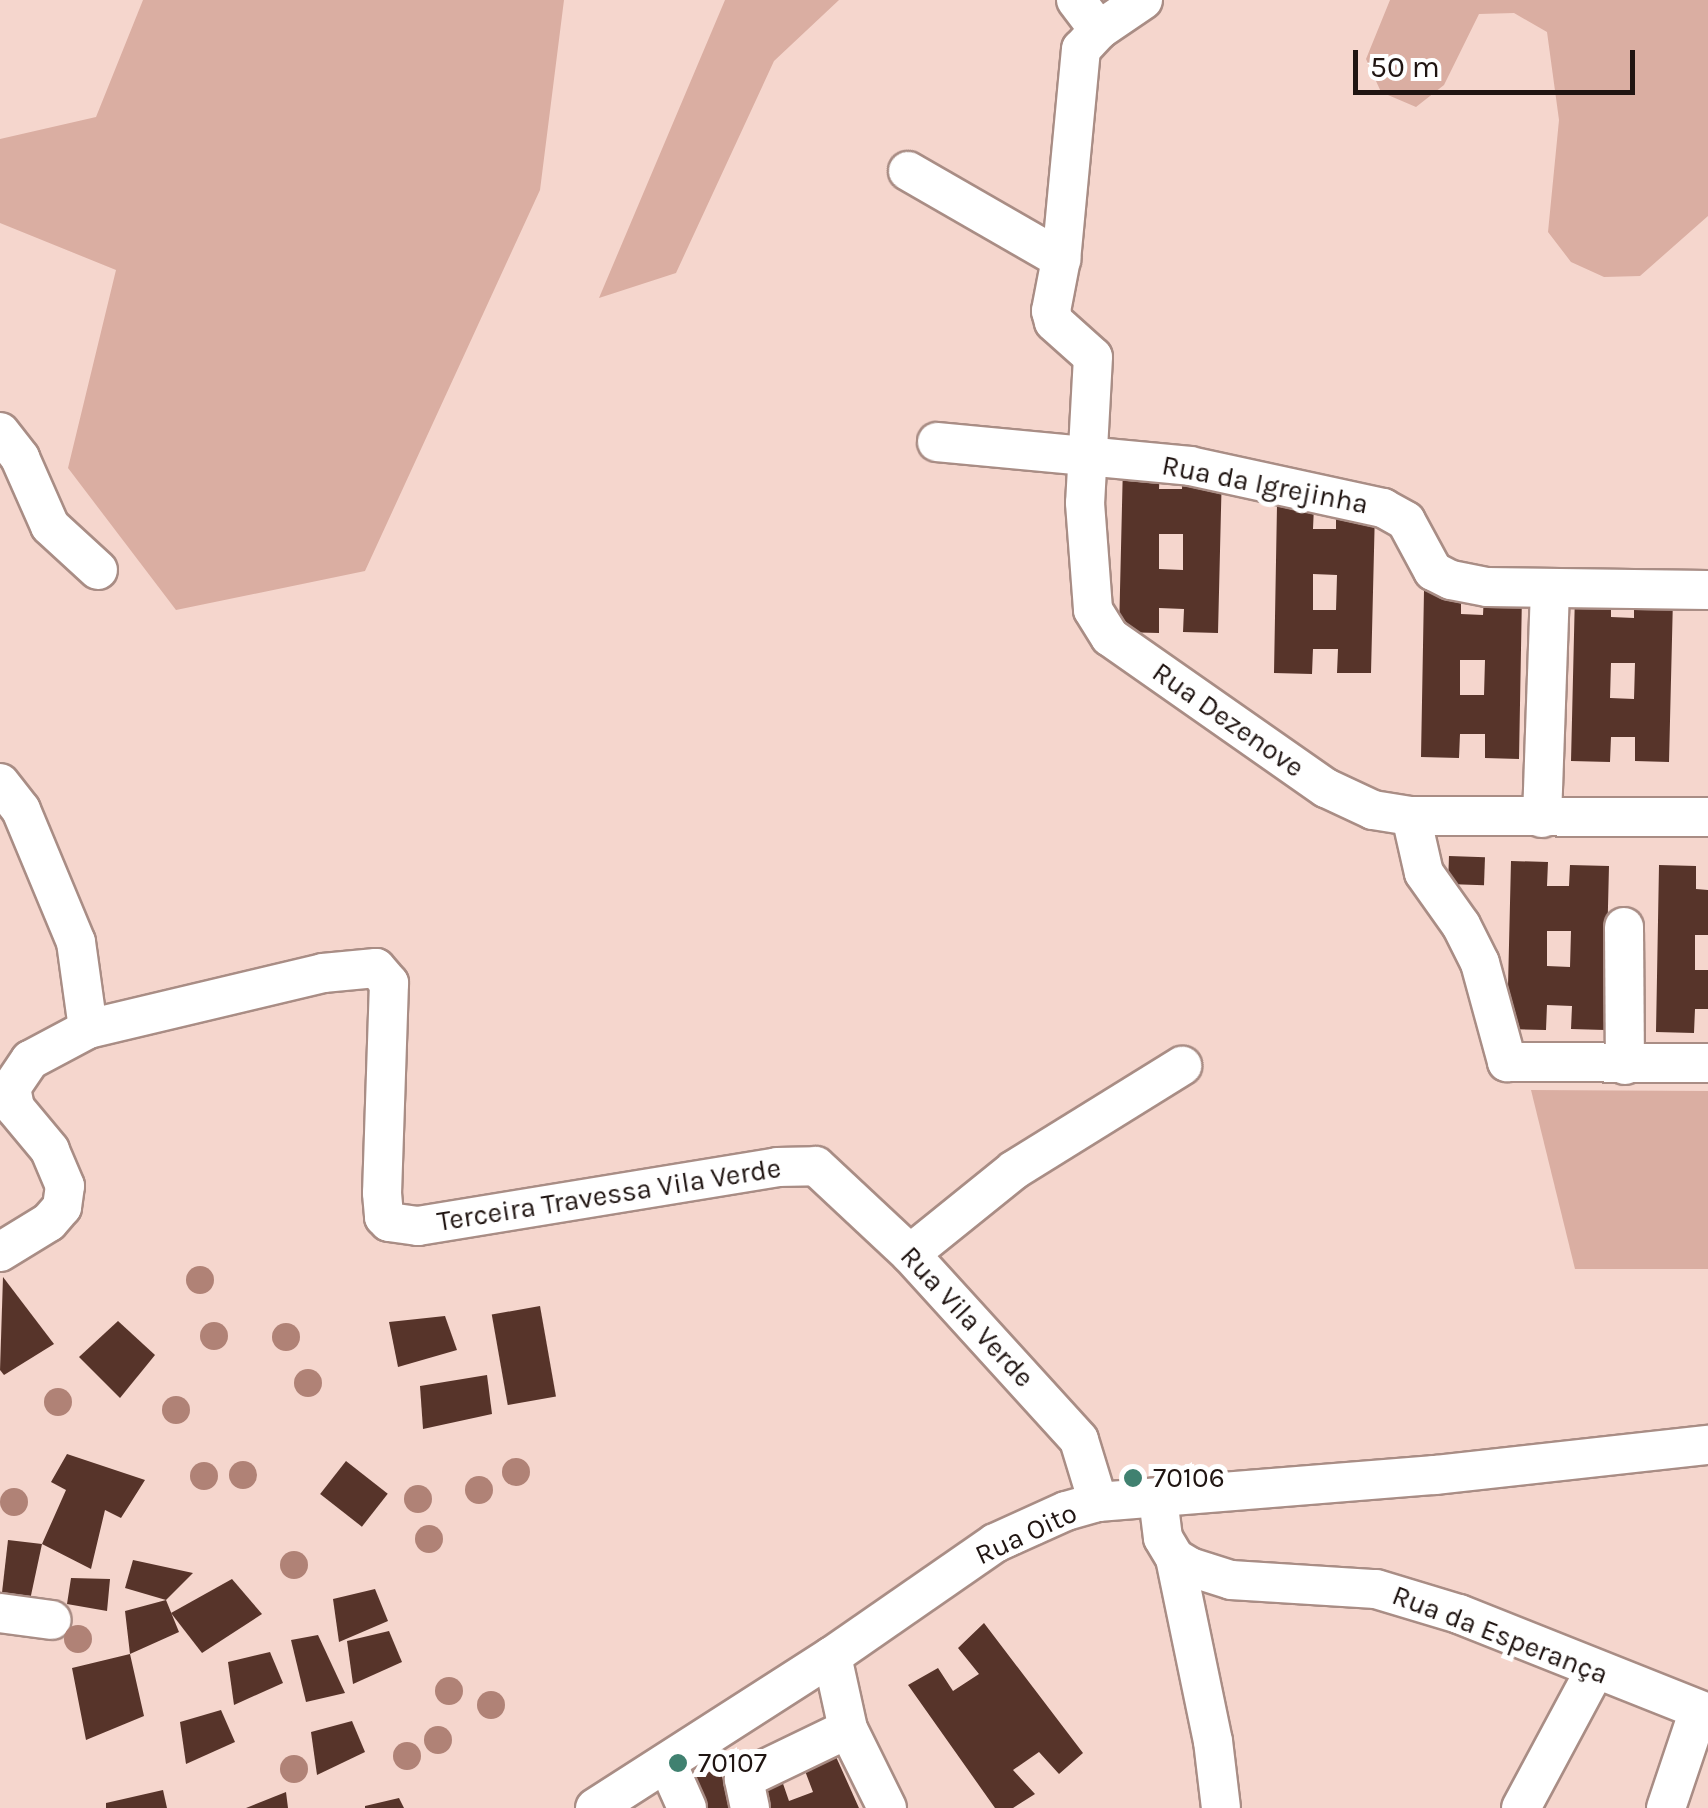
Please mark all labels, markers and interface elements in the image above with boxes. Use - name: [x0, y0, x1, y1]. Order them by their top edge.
- scale bar: [1358, 30, 1640, 92]
- text: 50 m: [1370, 49, 1440, 85]
- street label: Rua da Igrejinha: [1159, 449, 1371, 521]
- street label: Rua Dezenove: [1146, 655, 1310, 785]
- street label: Terceira Travessa Vila Verde: [435, 1151, 783, 1239]
- street label: Rua Vila Verde: [893, 1240, 1041, 1394]
- place label: 70106: [1153, 1461, 1225, 1495]
- marker: 70106: [1122, 1467, 1144, 1489]
- street label: Rua Oito: [970, 1496, 1082, 1572]
- street label: Rua da Esperança: [1387, 1578, 1613, 1692]
- place label: 70107: [698, 1746, 767, 1780]
- marker: 70107: [667, 1752, 689, 1774]

